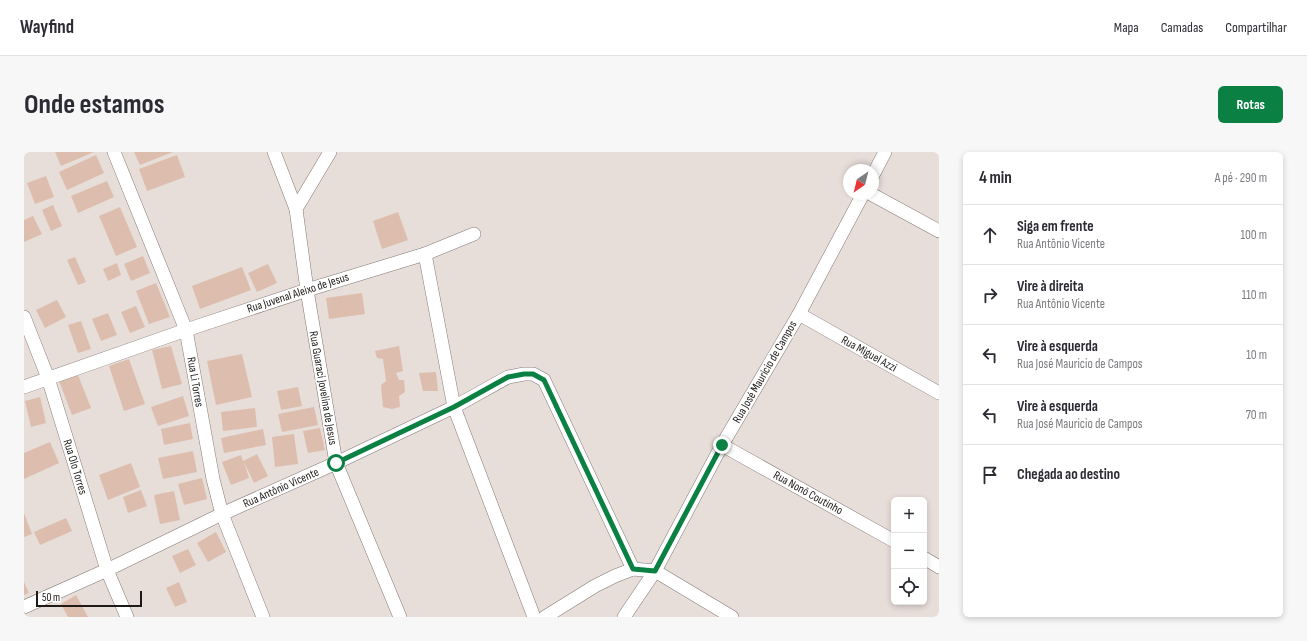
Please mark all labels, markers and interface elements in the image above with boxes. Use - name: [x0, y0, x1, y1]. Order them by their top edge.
- text: Wayfind: [20, 16, 74, 39]
- text: Mapa: [1114, 19, 1139, 36]
- text: Camadas: [1161, 19, 1203, 36]
- text: Compartilhar: [1225, 19, 1287, 36]
- button: Rotas: [1218, 86, 1283, 123]
- text: Onde estamos: [24, 88, 164, 121]
- north arrow: [843, 164, 879, 200]
- text: 4 min: [979, 168, 1012, 188]
- text: A pé · 290 m: [1215, 170, 1267, 186]
- text: Siga em frente: [1017, 217, 1094, 236]
- icon: ahead: [979, 224, 1001, 246]
- text: 100 m: [1240, 227, 1267, 243]
- text: Rua Antônio Vicente: [1017, 236, 1105, 252]
- street label: Rua Juvenal Aleixo de Jesus: [245, 269, 351, 317]
- text: Vire à direita: [1017, 277, 1084, 296]
- icon: right: [979, 284, 1001, 306]
- text: 110 m: [1242, 287, 1267, 303]
- text: Rua Antônio Vicente: [1017, 296, 1105, 312]
- street label: Rua José Mauricio de Campos: [730, 318, 800, 426]
- street label: Rua Guaraci Jovelina de Jesus: [306, 330, 340, 446]
- street label: Rua Miguel Azzi: [839, 333, 899, 375]
- text: Vire à esquerda: [1017, 337, 1098, 356]
- icon: left: [979, 344, 1001, 366]
- text: 10 m: [1246, 347, 1267, 363]
- street label: Rua Li Torres: [183, 356, 207, 408]
- text: Rua José Mauricio de Campos: [1017, 356, 1143, 372]
- text: Vire à esquerda: [1017, 397, 1098, 416]
- icon: left: [979, 404, 1001, 426]
- text: 70 m: [1246, 407, 1267, 423]
- text: Rua José Mauricio de Campos: [1017, 416, 1143, 432]
- route end: [713, 436, 731, 454]
- street label: Rua Olo Torres: [59, 438, 91, 496]
- route start: [327, 454, 345, 472]
- icon: arrive: [979, 464, 1001, 486]
- street label: Rua Antônio Vicente: [241, 465, 321, 511]
- text: Chegada ao destino: [1017, 465, 1120, 484]
- street label: Rua Nonô Coutinho: [771, 468, 845, 518]
- map controls: [891, 497, 927, 605]
- button: +: [891, 497, 927, 533]
- button: −: [891, 533, 927, 569]
- button: locate: [891, 569, 927, 605]
- scale bar: [36, 589, 142, 608]
- text: 50 m: [42, 591, 60, 604]

